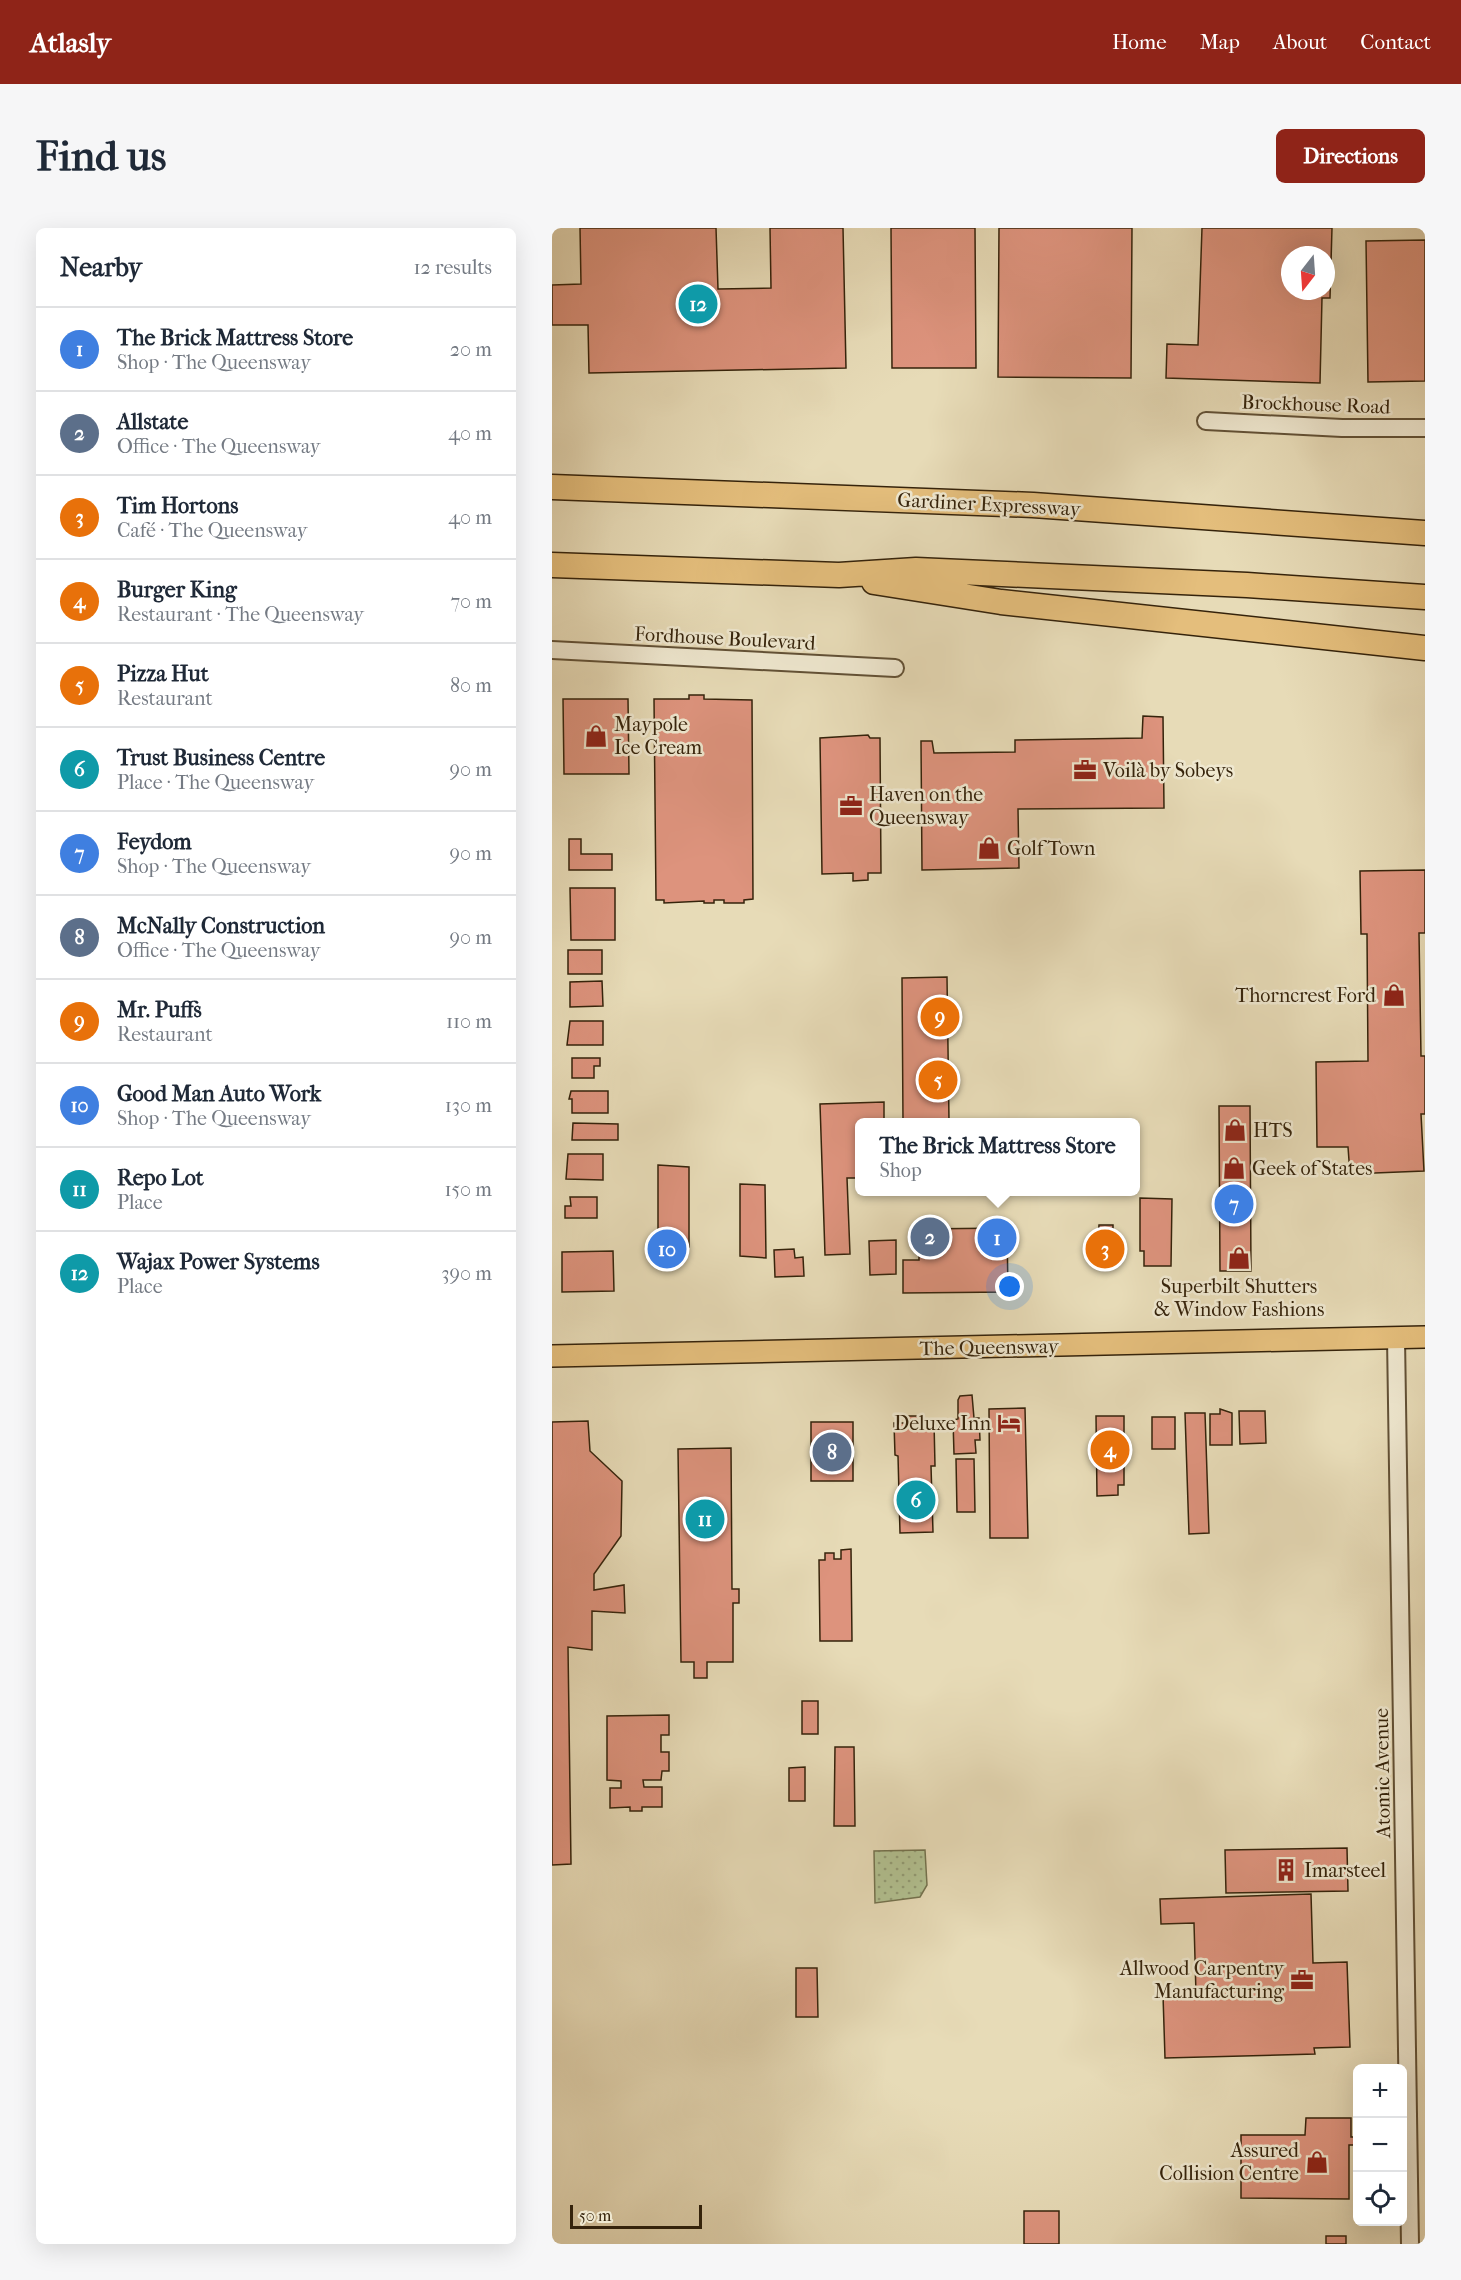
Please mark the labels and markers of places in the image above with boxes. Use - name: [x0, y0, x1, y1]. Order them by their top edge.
- pin: 12: [678, 282, 718, 326]
- place label: Maypole Ice Cream: [614, 713, 702, 759]
- shop icon: Maypole Ice Cream: [583, 723, 609, 749]
- office icon: Voilà by Sobeys: [1072, 757, 1098, 783]
- place label: Voilà by Sobeys: [1102, 759, 1233, 782]
- place label: Haven on the Queensway: [869, 783, 983, 829]
- office icon: Haven on the Queensway: [838, 793, 864, 819]
- shop icon: Golf Town: [976, 835, 1002, 861]
- place label: Golf Town: [1007, 837, 1096, 860]
- shop icon: Thorncrest Ford: [1381, 982, 1407, 1008]
- place label: Thorncrest Ford: [1235, 984, 1377, 1007]
- pin: 9: [920, 994, 960, 1040]
- pin: 5: [918, 1058, 958, 1102]
- shop icon: HTS: [1222, 1117, 1248, 1143]
- place label: HTS: [1253, 1119, 1293, 1142]
- shop icon: Geek of States: [1221, 1155, 1247, 1181]
- place label: Geek of States: [1252, 1157, 1372, 1180]
- pin: 7: [1214, 1182, 1254, 1226]
- pin: 2: [910, 1214, 950, 1260]
- pin: 1: [978, 1216, 1016, 1260]
- pin: 10: [648, 1226, 686, 1272]
- pin: 3: [1086, 1226, 1124, 1272]
- shop icon: Superbilt Shutters & Window Fashions: [1226, 1245, 1252, 1271]
- place label: Superbilt Shutters & Window Fashions: [1154, 1275, 1324, 1321]
- hotel icon: Deluxe Inn: [996, 1410, 1022, 1436]
- place label: Deluxe Inn: [894, 1412, 991, 1435]
- pin: 4: [1090, 1428, 1130, 1472]
- pin: 8: [812, 1430, 852, 1474]
- pin: 6: [896, 1478, 936, 1522]
- pin: 11: [686, 1496, 724, 1542]
- building icon: Imarsteel: [1273, 1857, 1299, 1883]
- place label: Imarsteel: [1304, 1859, 1386, 1882]
- place label: Allwood Carpentry Manufacturing: [1119, 1957, 1285, 2003]
- office icon: Allwood Carpentry Manufacturing: [1289, 1967, 1315, 1993]
- place label: Assured Collision Centre: [1159, 2139, 1300, 2185]
- shop icon: Assured Collision Centre: [1304, 2149, 1330, 2175]

